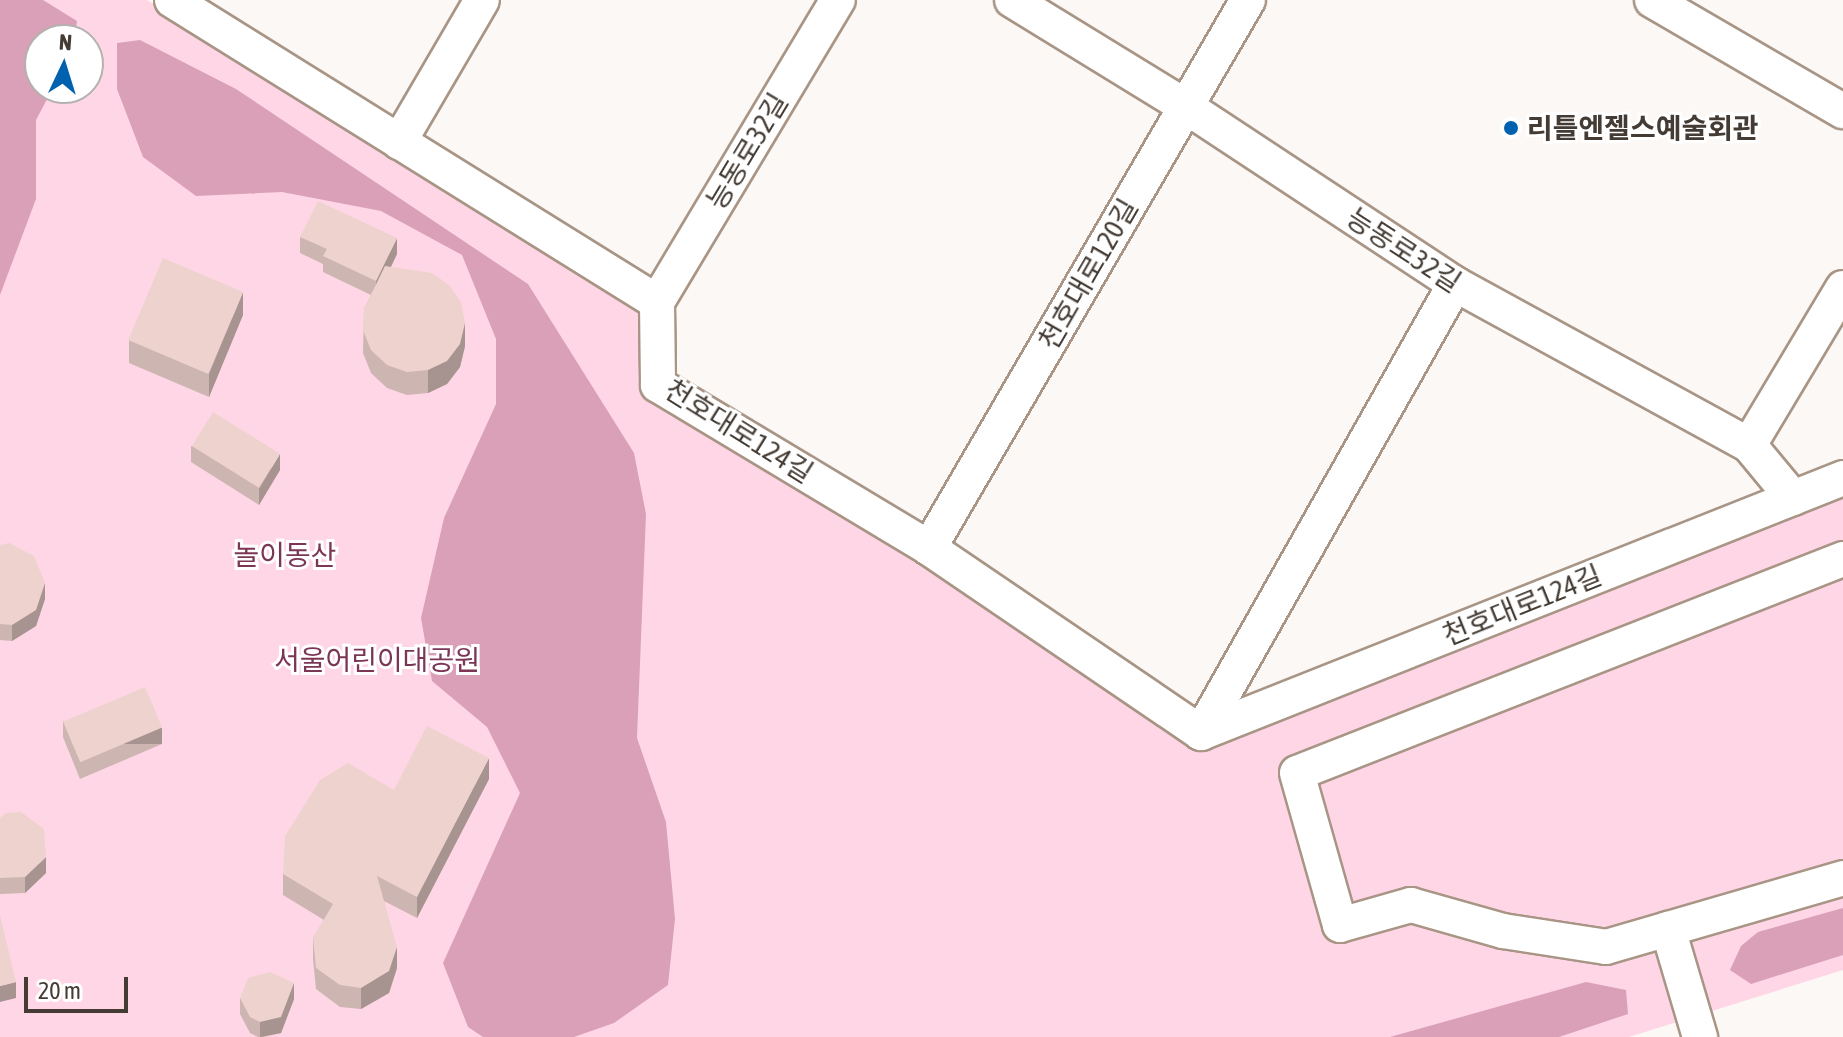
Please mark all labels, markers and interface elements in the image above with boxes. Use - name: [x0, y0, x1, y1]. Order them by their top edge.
- north arrow: [24, 24, 104, 104]
- text: N: [58, 29, 73, 55]
- street label: 능동로32길: [699, 87, 795, 215]
- place label: 리틀엔젤스예술회관: [1527, 111, 1759, 145]
- marker: 리틀엔젤스예술회관: [1502, 119, 1520, 137]
- street label: 천호대로120길: [1031, 193, 1145, 355]
- street label: 능동로32길: [1341, 201, 1467, 299]
- street label: 천호대로124길: [659, 372, 819, 490]
- park label: 놀이동산: [233, 538, 337, 572]
- street label: 천호대로124길: [1438, 558, 1606, 652]
- park label: 서울어린이대공원: [274, 643, 480, 677]
- scale bar: [28, 961, 132, 1011]
- text: 20 m: [38, 977, 81, 1004]

